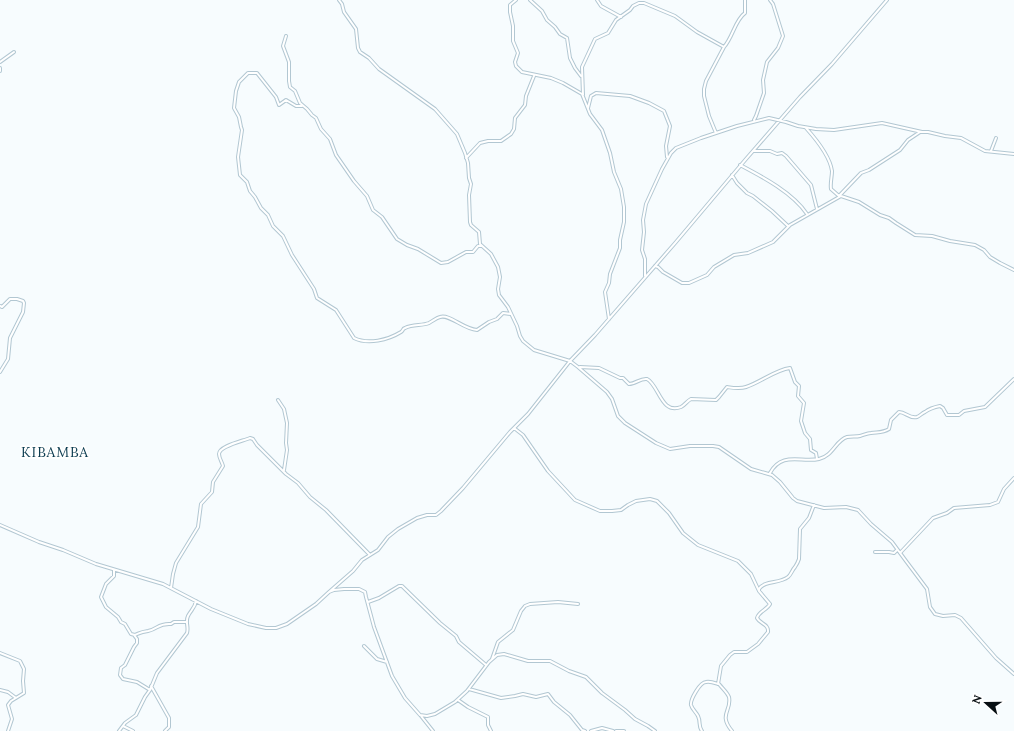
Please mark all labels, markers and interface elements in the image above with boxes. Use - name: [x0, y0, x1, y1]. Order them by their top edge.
- district label: KIBAMBA: [21, 443, 89, 461]
- north arrow: [966, 683, 1006, 723]
- text: N: [969, 692, 985, 706]

